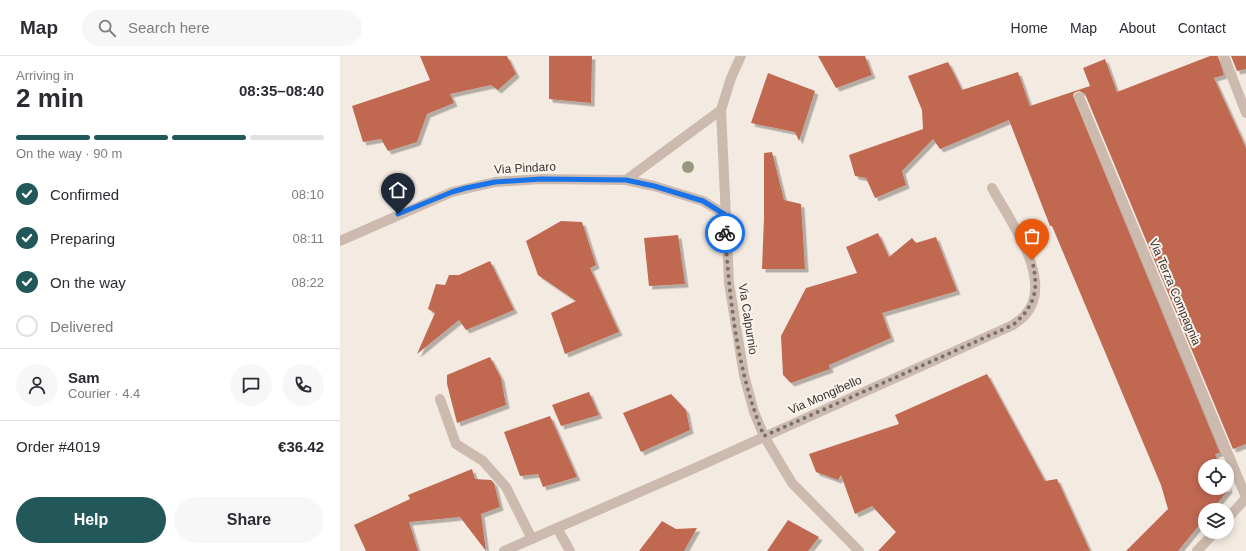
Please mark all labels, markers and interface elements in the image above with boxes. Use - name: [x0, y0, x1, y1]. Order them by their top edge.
- search box: [82, 10, 362, 46]
- text: Map: [20, 17, 58, 38]
- icon: search: [96, 17, 118, 39]
- text: Search here: [128, 19, 210, 36]
- text: Home: [1011, 20, 1048, 36]
- text: Map: [1070, 20, 1097, 36]
- text: About: [1119, 20, 1156, 36]
- text: Contact: [1178, 20, 1226, 36]
- text: Arriving in: [16, 68, 74, 83]
- text: 08:35–08:40: [239, 82, 324, 99]
- text: 2 min: [16, 83, 84, 113]
- text: On the way · 90 m: [16, 146, 122, 161]
- street label: Via Pindaro: [494, 159, 557, 177]
- pin: [381, 173, 415, 214]
- icon: home: [387, 179, 409, 201]
- icon: check: [16, 183, 38, 205]
- text: Confirmed: [50, 186, 119, 203]
- text: 08:10: [291, 187, 324, 202]
- courier: [705, 213, 745, 253]
- pin: [1015, 219, 1049, 260]
- icon: bike: [714, 222, 736, 244]
- icon: bag: [1021, 225, 1043, 247]
- icon: check: [16, 227, 38, 249]
- text: Preparing: [50, 230, 115, 247]
- text: 08:11: [292, 231, 324, 246]
- street label: Via Terza Compagnia: [1146, 237, 1204, 348]
- icon: check: [16, 271, 38, 293]
- text: On the way: [50, 274, 126, 291]
- text: 08:22: [291, 275, 324, 290]
- street label: Via Calpurnio: [735, 282, 761, 356]
- text: Delivered: [50, 318, 113, 335]
- button: person: [16, 364, 58, 406]
- button: chat: [230, 364, 272, 406]
- button: phone: [282, 364, 324, 406]
- text: Sam: [68, 369, 100, 386]
- street label: Via Mongibello: [786, 373, 864, 417]
- text: Courier · 4.4: [68, 386, 140, 401]
- text: Order #4019: [16, 438, 100, 455]
- text: €36.42: [278, 438, 324, 455]
- map controls: [1198, 459, 1234, 539]
- button: locate: [1198, 459, 1234, 495]
- button: Help: [16, 497, 166, 543]
- button: Share: [174, 497, 324, 543]
- button: layers: [1198, 503, 1234, 539]

